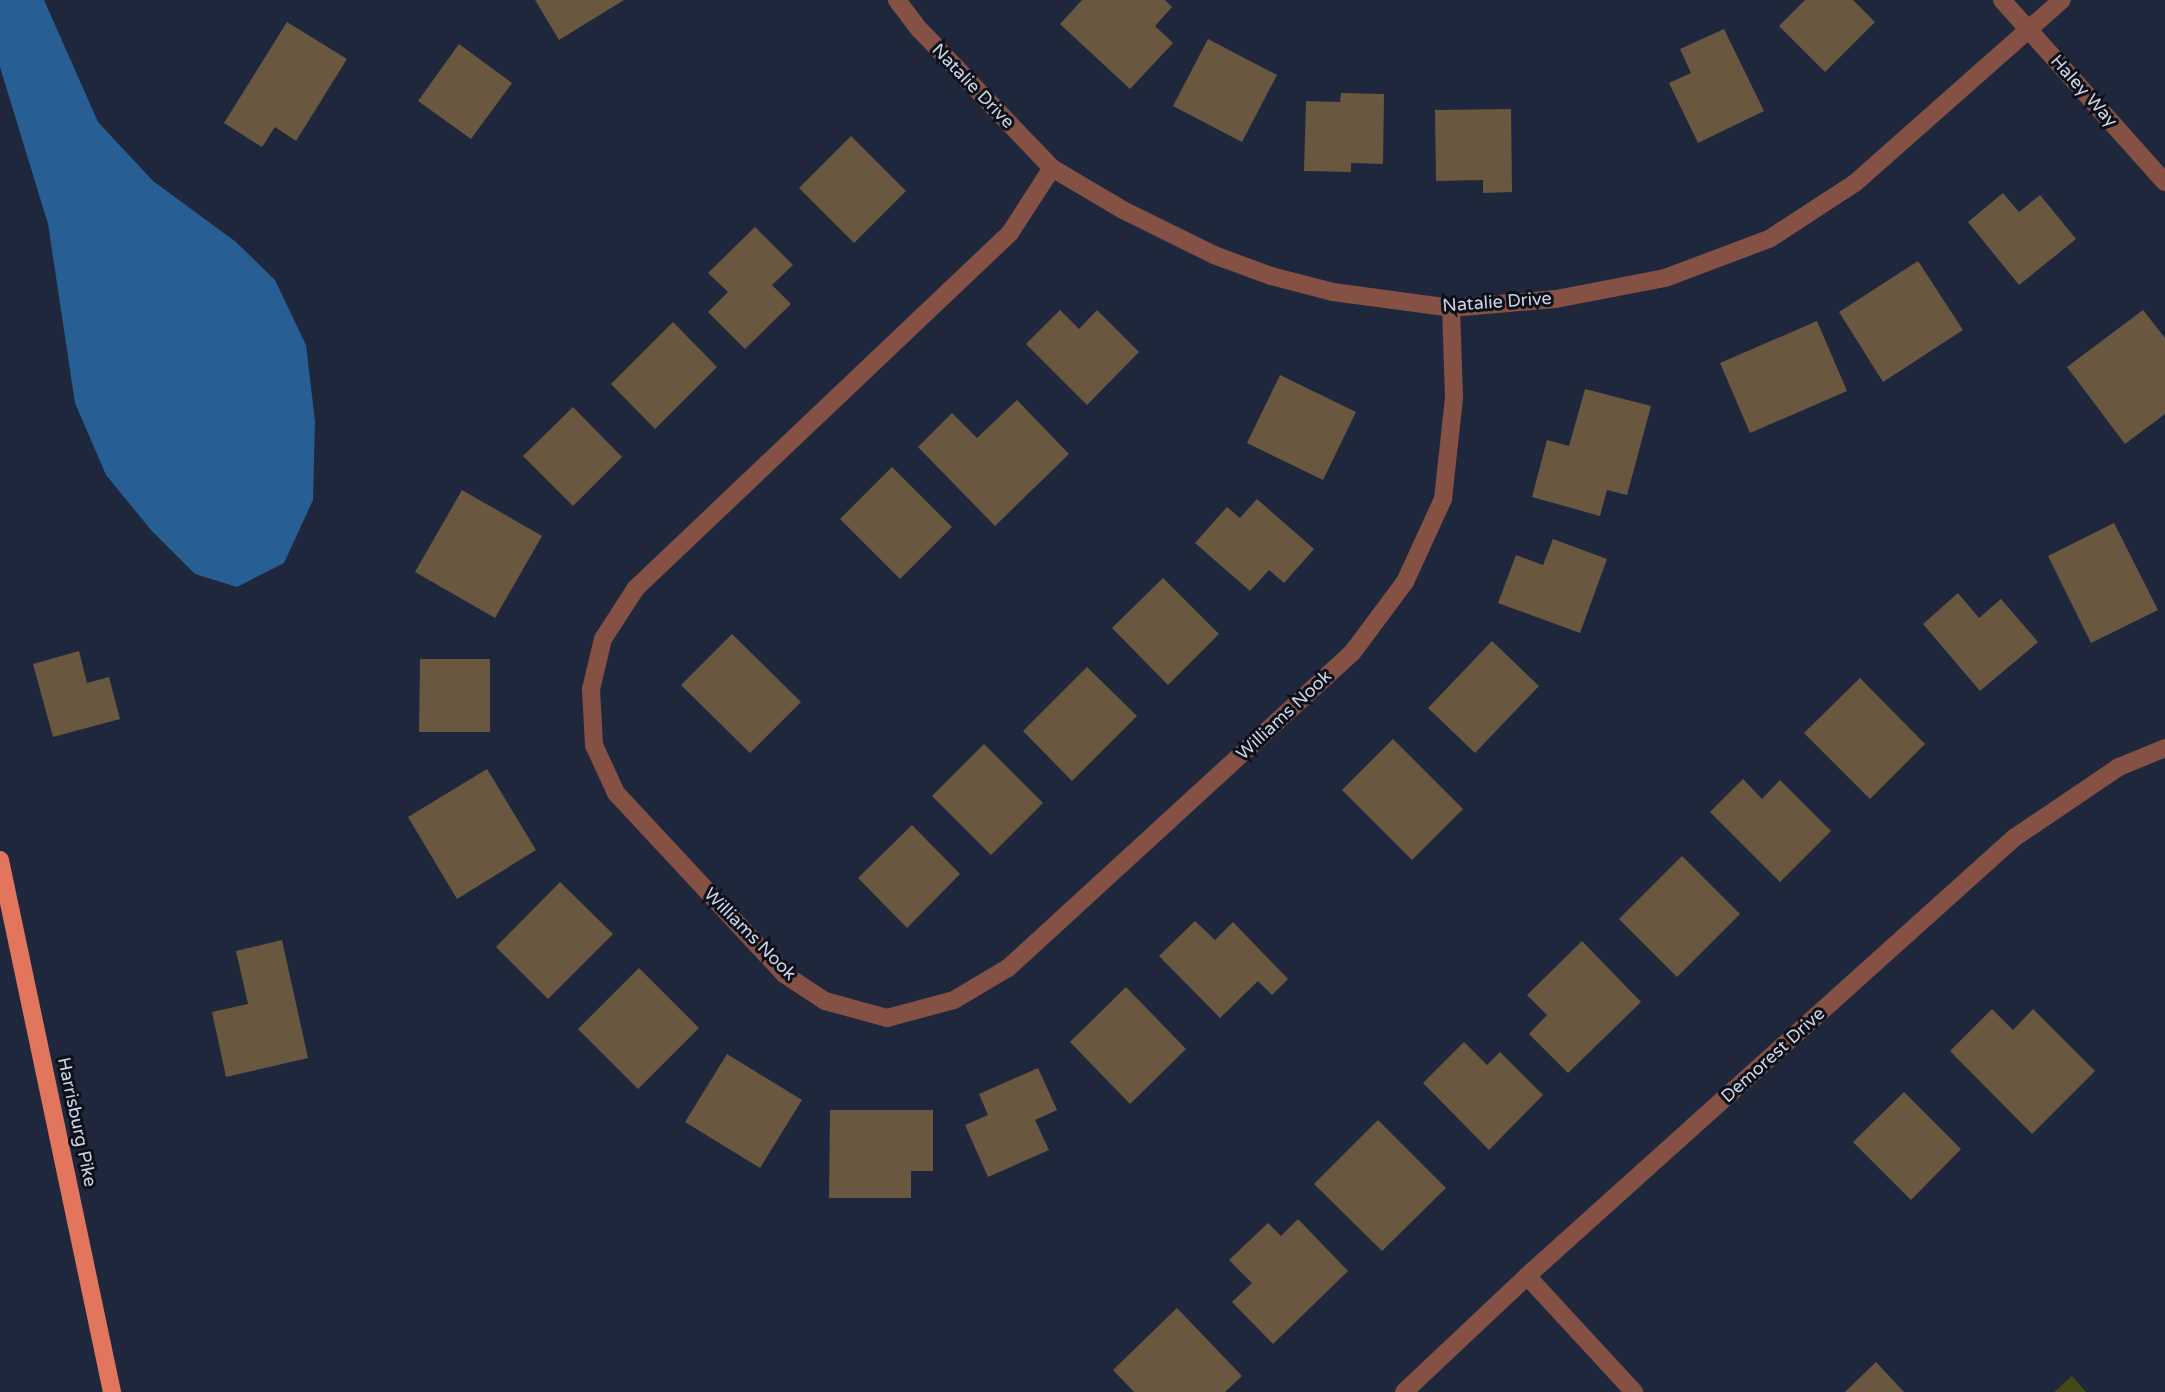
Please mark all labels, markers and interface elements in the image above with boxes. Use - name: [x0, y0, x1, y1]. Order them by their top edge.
- street label: Natalie Drive: [927, 39, 1019, 133]
- street label: Haley Way: [2046, 50, 2122, 132]
- street label: Natalie Drive: [1442, 287, 1552, 317]
- street label: Williams Nook: [1232, 666, 1336, 764]
- street label: Williams Nook: [699, 883, 801, 985]
- street label: Demorest Drive: [1717, 1003, 1829, 1107]
- street label: Harrisburg Pike: [53, 1055, 101, 1189]

